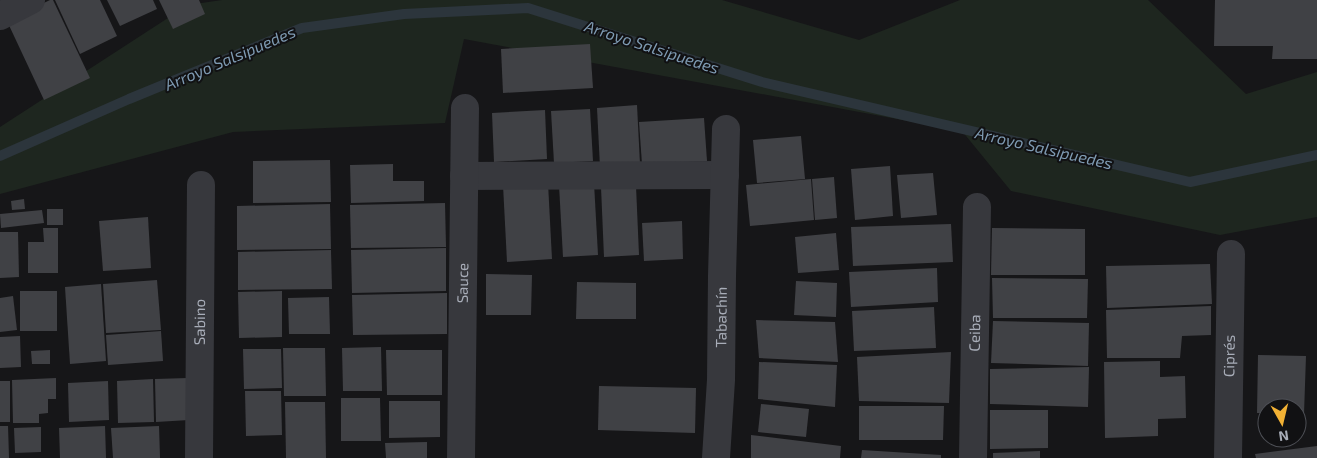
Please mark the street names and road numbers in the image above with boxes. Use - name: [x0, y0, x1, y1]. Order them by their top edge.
- street label: Sauce: [453, 263, 471, 303]
- street label: Tabachín: [711, 287, 730, 348]
- street label: Sabino: [190, 299, 208, 345]
- street label: Ceiba: [965, 314, 983, 352]
- street label: Ciprés: [1219, 335, 1238, 377]

